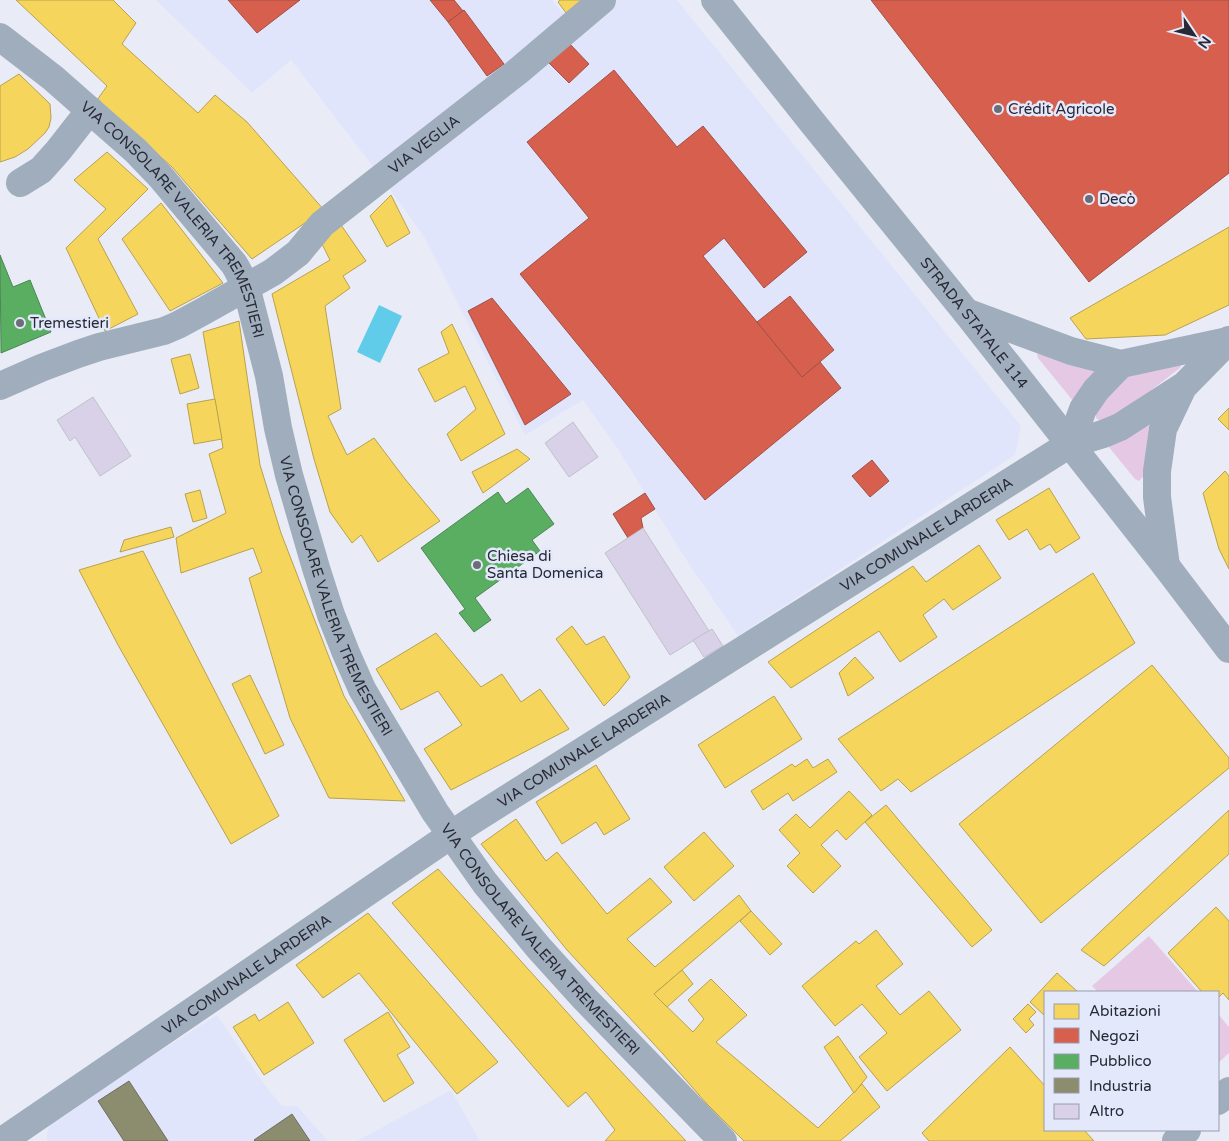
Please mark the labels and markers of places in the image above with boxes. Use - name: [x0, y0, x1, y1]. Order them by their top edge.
- place label: Crédit Agricole: [1008, 100, 1114, 118]
- marker: Crédit Agricole: [992, 103, 1004, 115]
- place label: Decò: [1099, 190, 1136, 208]
- marker: Decò: [1083, 193, 1095, 205]
- place label: Tremestieri: [30, 314, 109, 332]
- marker: Tremestieri: [14, 317, 26, 329]
- place label: Chiesa di Santa Domenica: [487, 547, 603, 582]
- marker: Chiesa di Santa Domenica: [471, 559, 483, 571]

